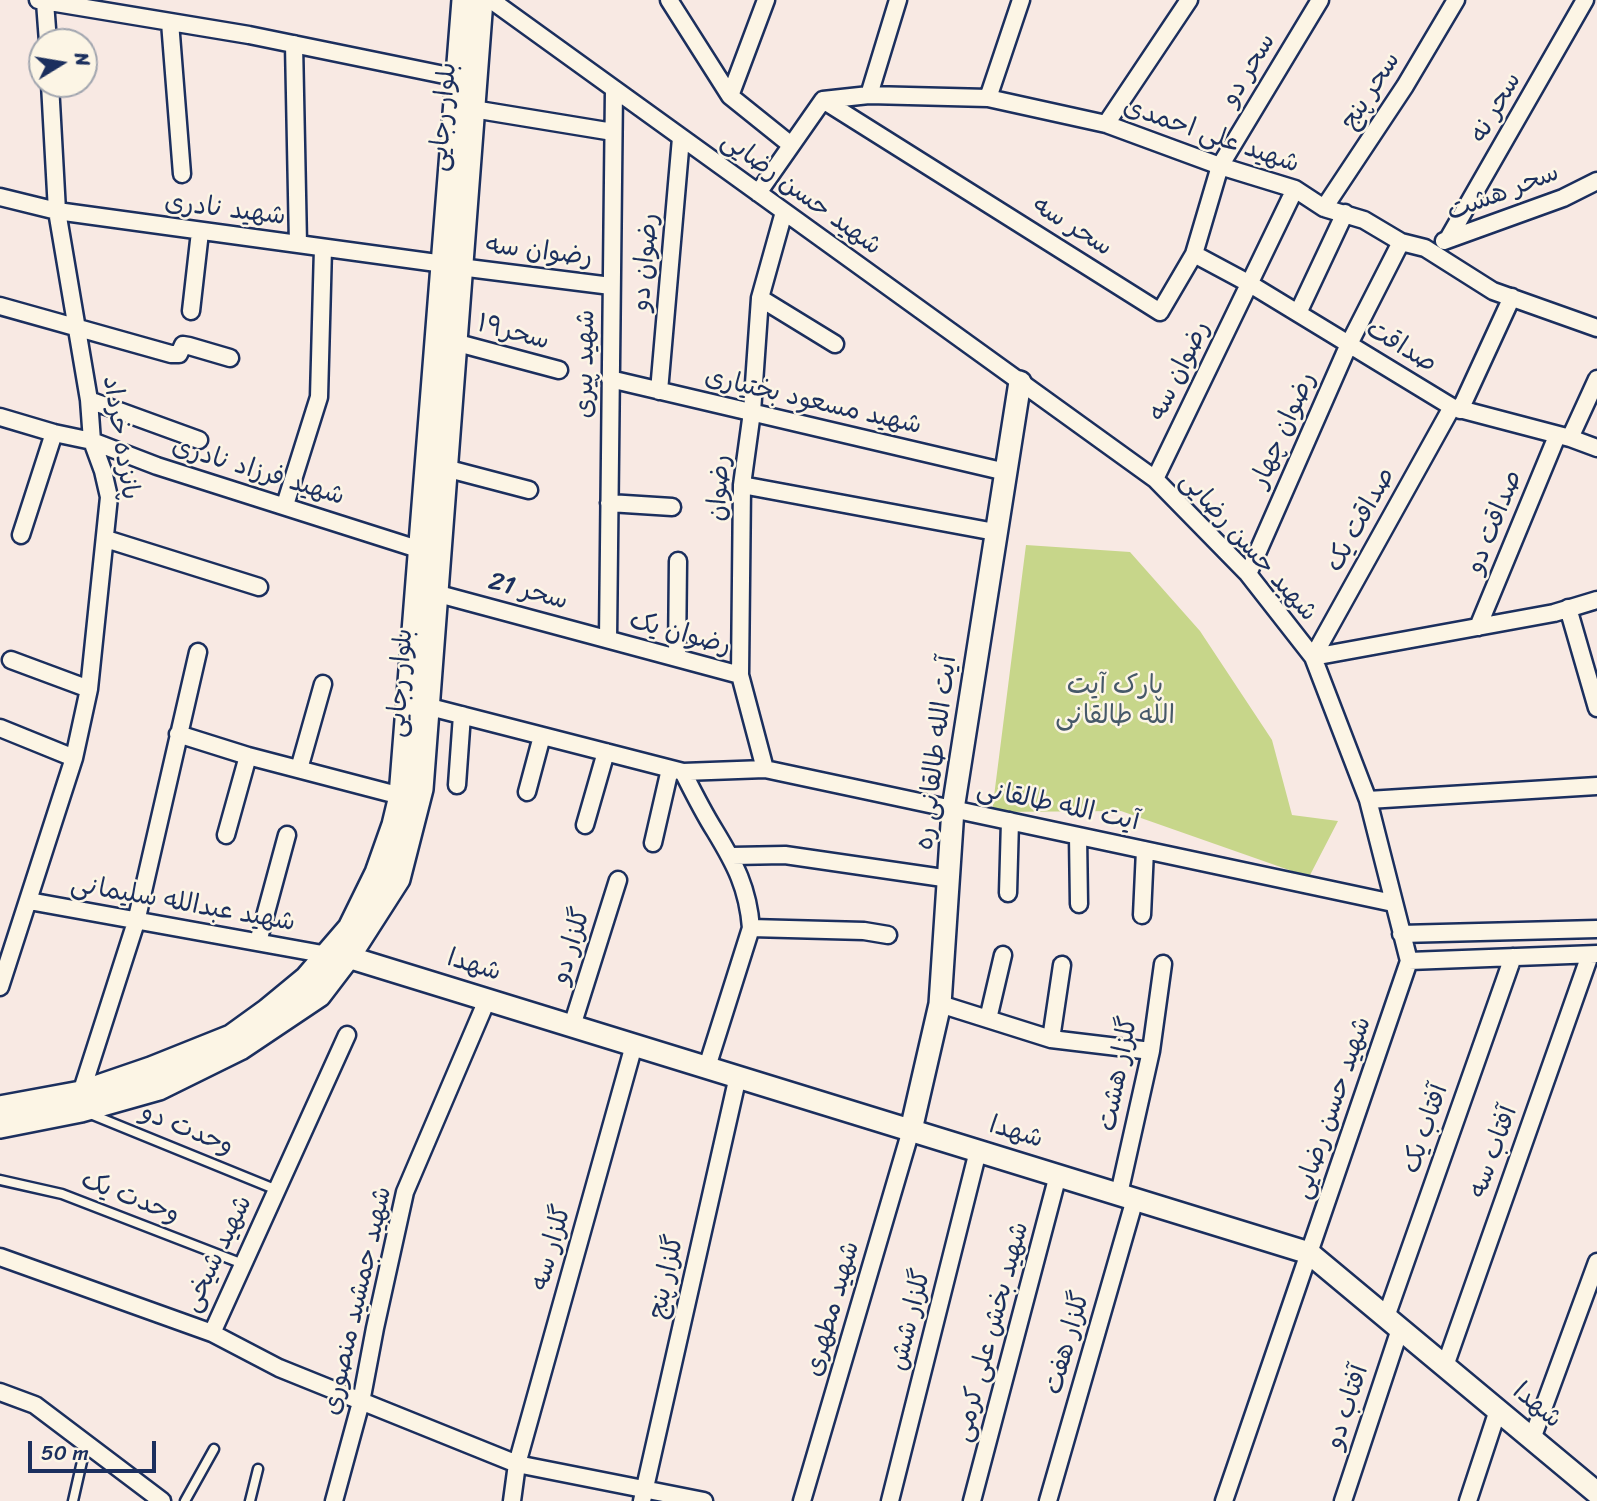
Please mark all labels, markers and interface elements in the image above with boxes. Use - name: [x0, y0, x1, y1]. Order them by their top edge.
- north arrow: [28, 28, 98, 98]
- street label: سحر دو: [1215, 28, 1283, 112]
- street label: سحر پنج: [1334, 46, 1408, 136]
- text: N: [65, 50, 100, 69]
- street label: بلوار رجایی: [424, 61, 464, 173]
- street label: سحر نه: [1463, 67, 1529, 149]
- street label: شهید علی احمدی: [1119, 91, 1303, 181]
- street label: شهید حسن رضایی: [715, 125, 887, 263]
- street label: سحر هشت: [1443, 157, 1563, 229]
- street label: شهید نادری: [163, 187, 287, 233]
- street label: سحر سه: [1026, 190, 1118, 264]
- street label: رضوان دو: [626, 212, 666, 312]
- street label: رضوان سه: [484, 230, 594, 274]
- street label: سحر۱۹: [473, 308, 553, 358]
- street label: شهید پیری: [569, 309, 603, 419]
- street label: صداقت: [1360, 314, 1442, 380]
- street label: رضوان سه: [1142, 316, 1218, 426]
- street label: شهید مسعود بختیاری: [701, 362, 925, 442]
- street label: رضوان چهار: [1245, 367, 1323, 493]
- street label: پانزده خرداد: [95, 374, 145, 502]
- street label: شهید فرزاد نادری: [168, 431, 348, 513]
- street label: رضوان: [702, 454, 738, 522]
- street label: صداقت یک: [1320, 462, 1402, 578]
- street label: شهید حسن رضایی: [1173, 466, 1323, 628]
- street label: صداقت دو: [1460, 466, 1530, 578]
- street label: سحر 21: [485, 566, 571, 618]
- street label: رضوان یک: [626, 605, 734, 663]
- street label: بلوار رجایی: [382, 627, 420, 739]
- street label: آیت الله طالقانی ره: [910, 654, 964, 852]
- park label: پارک آیت الله طالقانی: [1055, 670, 1175, 732]
- street label: آیت الله طالقانی: [974, 774, 1142, 838]
- street label: شهید عبدالله سلیمانی: [68, 869, 298, 939]
- street label: گلزار دو: [546, 904, 598, 988]
- street label: شهدا: [443, 943, 505, 989]
- street label: شهید حسن رضایی: [1287, 1013, 1379, 1203]
- street label: گلزار هشت: [1093, 1014, 1145, 1134]
- street label: آفتاب یک: [1396, 1080, 1456, 1178]
- street label: وحدت دو: [136, 1097, 238, 1163]
- street label: آفتاب سه: [1463, 1102, 1525, 1202]
- street label: شهدا: [985, 1110, 1047, 1156]
- street label: وحدت یک: [76, 1165, 184, 1231]
- street label: شهید جمشید منصوری: [317, 1184, 399, 1418]
- street label: شهید شیخی: [176, 1191, 260, 1317]
- street label: گلزار سه: [525, 1202, 579, 1294]
- street label: شهید بخش علی کرمی: [948, 1219, 1036, 1445]
- street label: گلزار پنج: [642, 1232, 692, 1322]
- street label: شهید مطهری: [799, 1238, 867, 1380]
- street label: گلزار شش: [883, 1266, 939, 1374]
- street label: گلزار هفت: [1038, 1288, 1098, 1398]
- street label: آفتاب دو: [1320, 1361, 1376, 1453]
- street label: شهدا: [1506, 1376, 1568, 1436]
- scale bar: [32, 1428, 159, 1472]
- text: 50 m: [41, 1434, 89, 1472]

